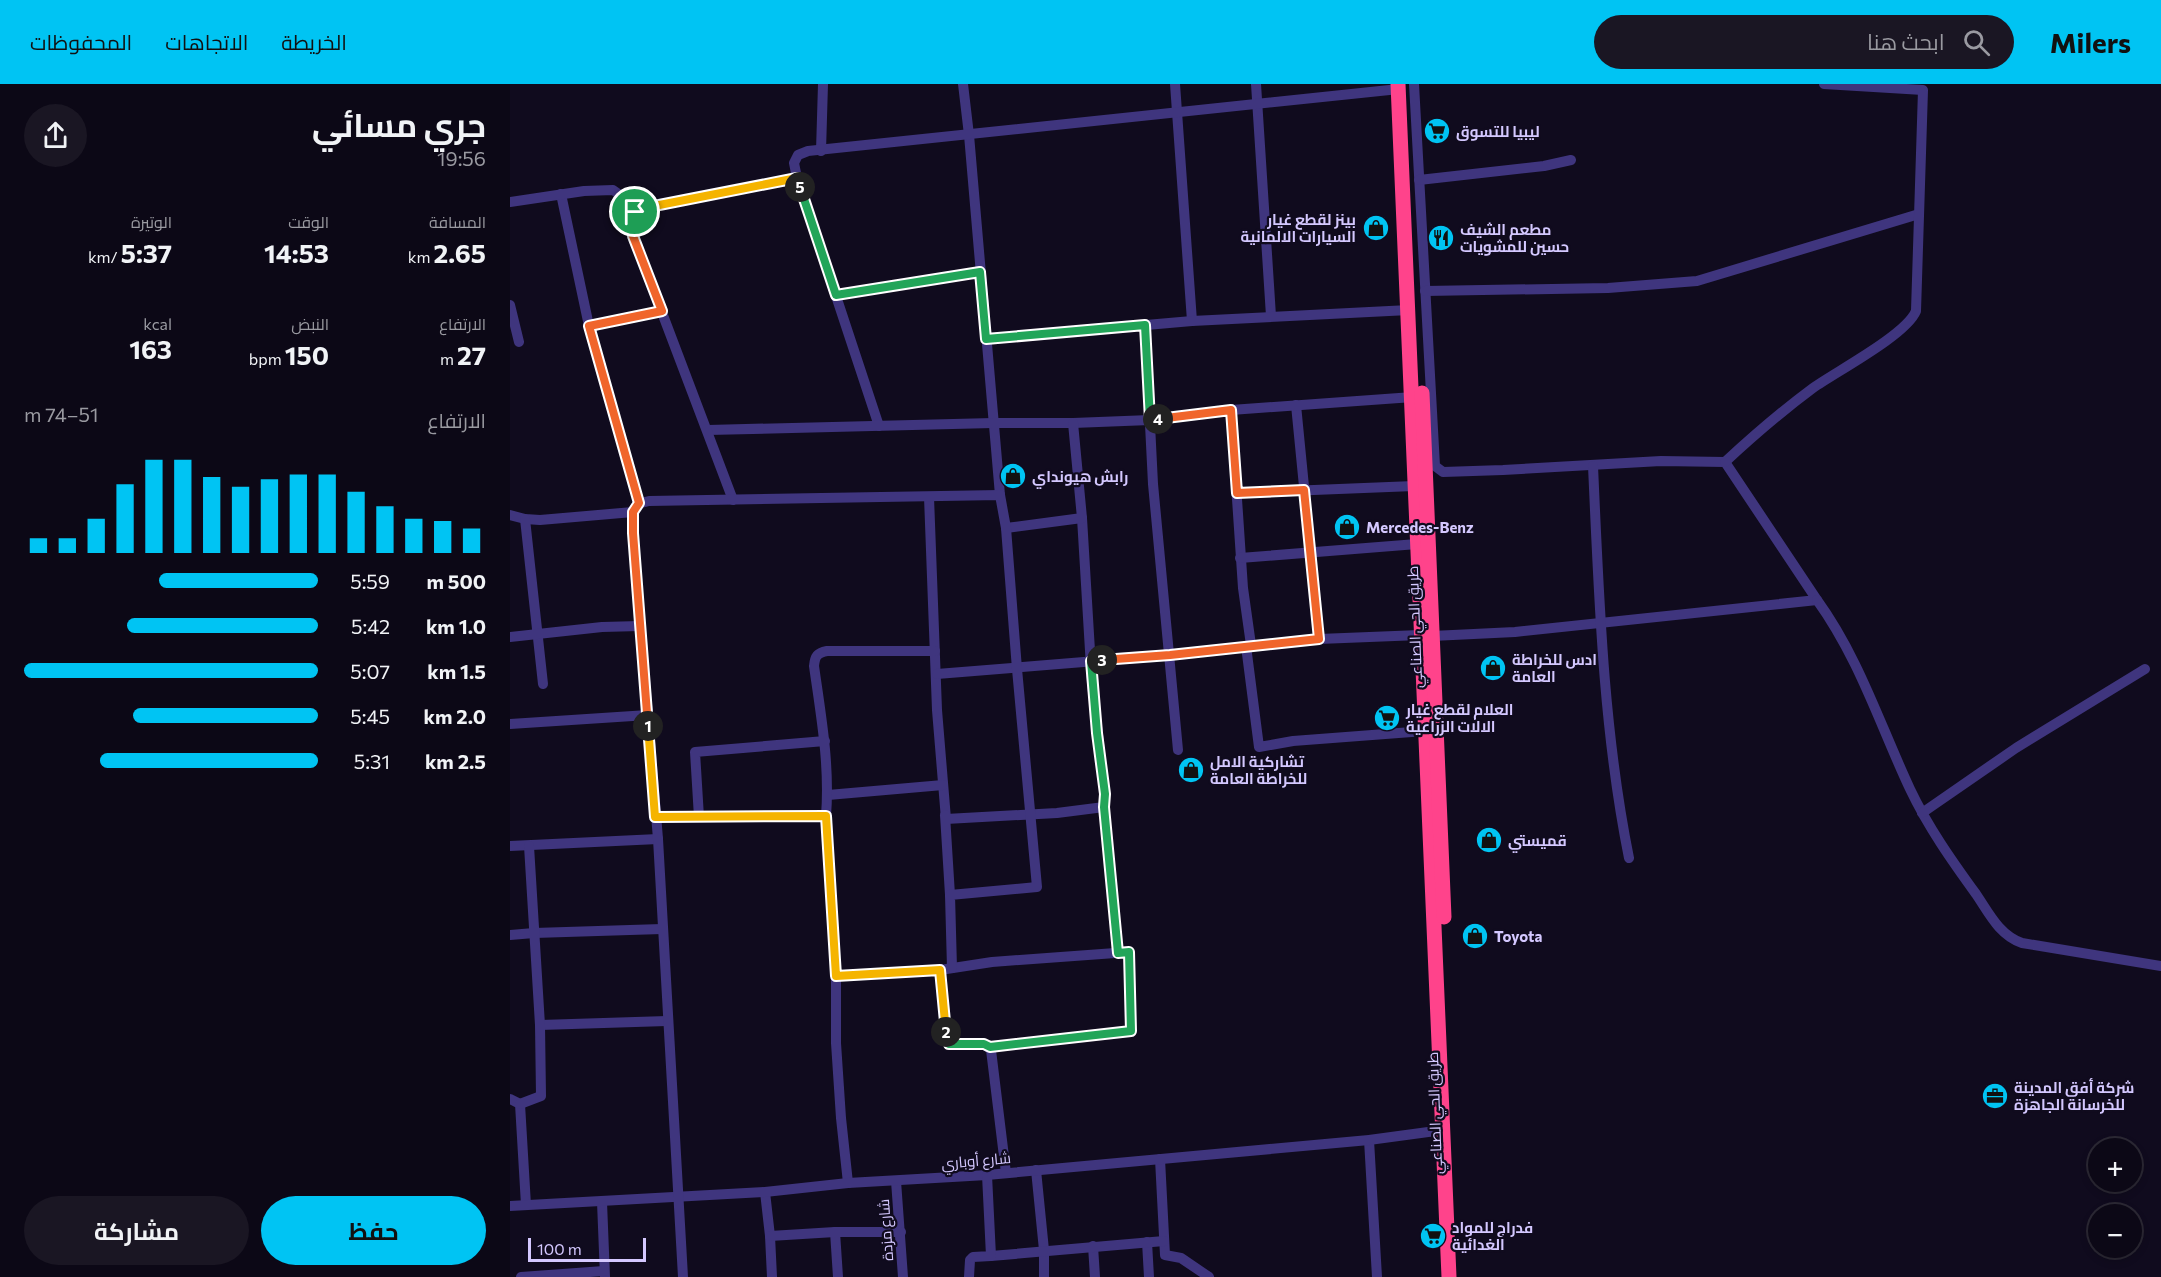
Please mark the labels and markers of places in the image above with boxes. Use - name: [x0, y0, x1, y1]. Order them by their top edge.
- supermarket icon: ليبيا للتسوق: [1422, 116, 1452, 146]
- place label: ليبيا للتسوق: [1456, 122, 1540, 141]
- pin: 5: [785, 172, 815, 202]
- pin: [609, 186, 660, 237]
- place label: بينز لقطع غيار السيارات الالمانية: [1241, 210, 1356, 246]
- shop icon: بينز لقطع غيار السيارات الالمانية: [1361, 213, 1391, 243]
- place label: مطعم الشيف حسين للمشويات: [1460, 220, 1569, 256]
- restaurant icon: مطعم الشيف حسين للمشويات: [1426, 223, 1456, 253]
- pin: 4: [1143, 404, 1173, 434]
- shop icon: رابش هيونداي: [998, 461, 1028, 491]
- place label: رابش هيونداي: [1032, 467, 1128, 489]
- shop icon: Mercedes-Benz: [1332, 512, 1362, 542]
- place label: Mercedes-Benz: [1366, 518, 1474, 536]
- pin: 3: [1087, 645, 1117, 675]
- place label: ادس للخراطة العامة: [1512, 650, 1597, 685]
- shop icon: ادس للخراطة العامة: [1478, 653, 1508, 683]
- place label: العلام لقطع غيار الالات الزراعية: [1405, 700, 1514, 736]
- supermarket icon: العلام لقطع غيار الالات الزراعية: [1372, 703, 1402, 733]
- pin: 1: [633, 711, 663, 741]
- place label: تشاركية الامل للخراطة العامة: [1210, 752, 1307, 788]
- shop icon: تشاركية الامل للخراطة العامة: [1176, 755, 1206, 785]
- shop icon: قميستي: [1474, 825, 1504, 855]
- place label: قميستي: [1508, 831, 1567, 853]
- shop icon: Toyota: [1460, 921, 1490, 951]
- place label: Toyota: [1494, 927, 1542, 945]
- pin: 2: [931, 1017, 961, 1047]
- place label: شركة أفق المدينة للخرسانة الجاهزة: [2014, 1078, 2134, 1114]
- office icon: شركة أفق المدينة للخرسانة الجاهزة: [1980, 1081, 2010, 1111]
- place label: فدراج للمواد الغدائية: [1452, 1218, 1533, 1253]
- supermarket icon: فدراج للمواد الغدائية: [1418, 1221, 1448, 1251]

